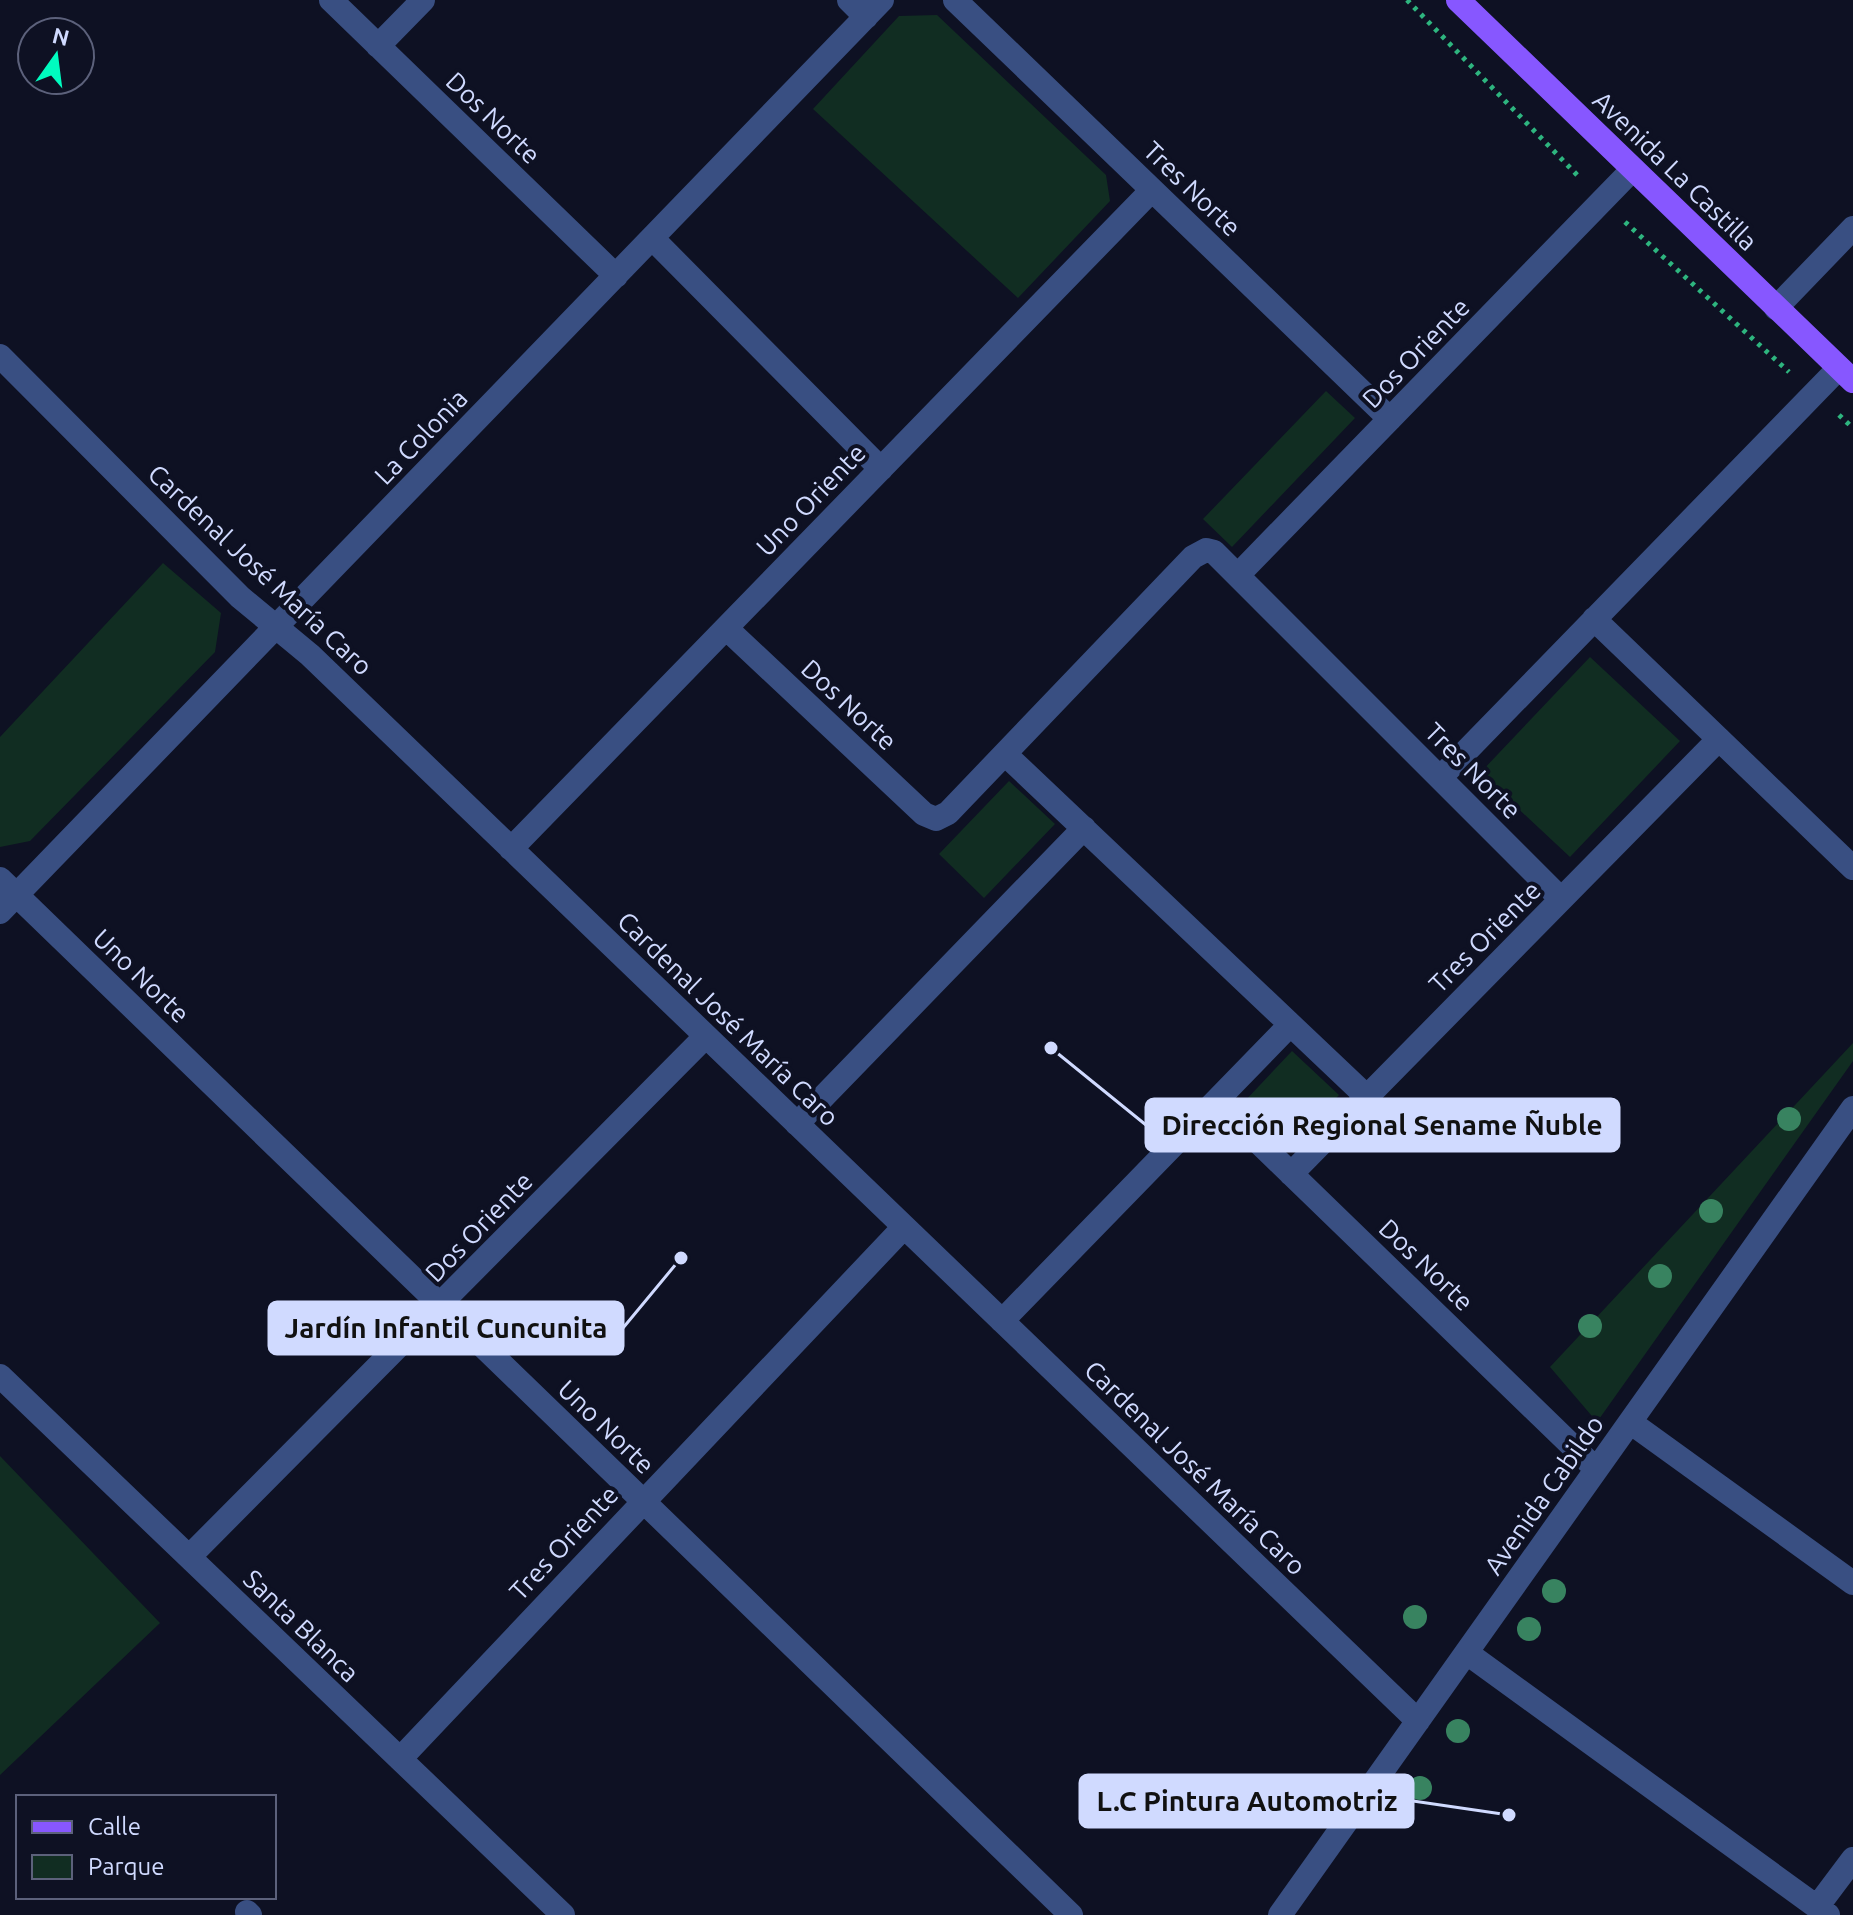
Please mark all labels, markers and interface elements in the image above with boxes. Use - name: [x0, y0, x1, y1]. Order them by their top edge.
- north arrow: [16, 16, 96, 96]
- text: N: [50, 22, 72, 50]
- street label: Dos Norte: [440, 66, 546, 169]
- street label: Avenida La Castilla: [1588, 85, 1763, 256]
- street label: Tres Norte: [1138, 135, 1247, 242]
- street label: Dos Oriente: [1356, 292, 1475, 413]
- street label: La Colonia: [368, 383, 473, 490]
- street label: Uno Oriente: [750, 438, 871, 561]
- street label: Cardenal José María Caro: [143, 458, 378, 681]
- street label: Dos Norte: [796, 653, 903, 756]
- street label: Tres Norte: [1420, 717, 1527, 824]
- street label: Tres Oriente: [1423, 875, 1546, 998]
- street label: Cardenal José María Caro: [612, 906, 845, 1132]
- street label: Uno Norte: [87, 923, 195, 1028]
- callout: Dirección Regional Sename Ñuble: [1146, 1099, 1619, 1151]
- text: Dirección Regional Sename Ñuble: [1161, 1109, 1603, 1140]
- street label: Dos Oriente: [419, 1166, 538, 1287]
- street label: Dos Norte: [1373, 1213, 1479, 1316]
- callout: Jardín Infantil Cuncunita: [269, 1302, 623, 1354]
- text: Jardín Infantil Cuncunita: [285, 1312, 607, 1343]
- street label: Cardenal José María Caro: [1079, 1355, 1312, 1581]
- street label: Uno Norte: [552, 1374, 660, 1479]
- street label: Avenida Cabildo: [1478, 1410, 1609, 1580]
- street label: Tres Oriente: [504, 1480, 624, 1606]
- street label: Santa Blanca: [238, 1564, 365, 1688]
- callout: L.C Pintura Automotriz: [1080, 1775, 1413, 1827]
- text: L.C Pintura Automotriz: [1097, 1785, 1397, 1816]
- legend: [16, 1795, 276, 1899]
- text: Calle: [88, 1813, 141, 1840]
- text: Parque: [88, 1853, 165, 1880]

